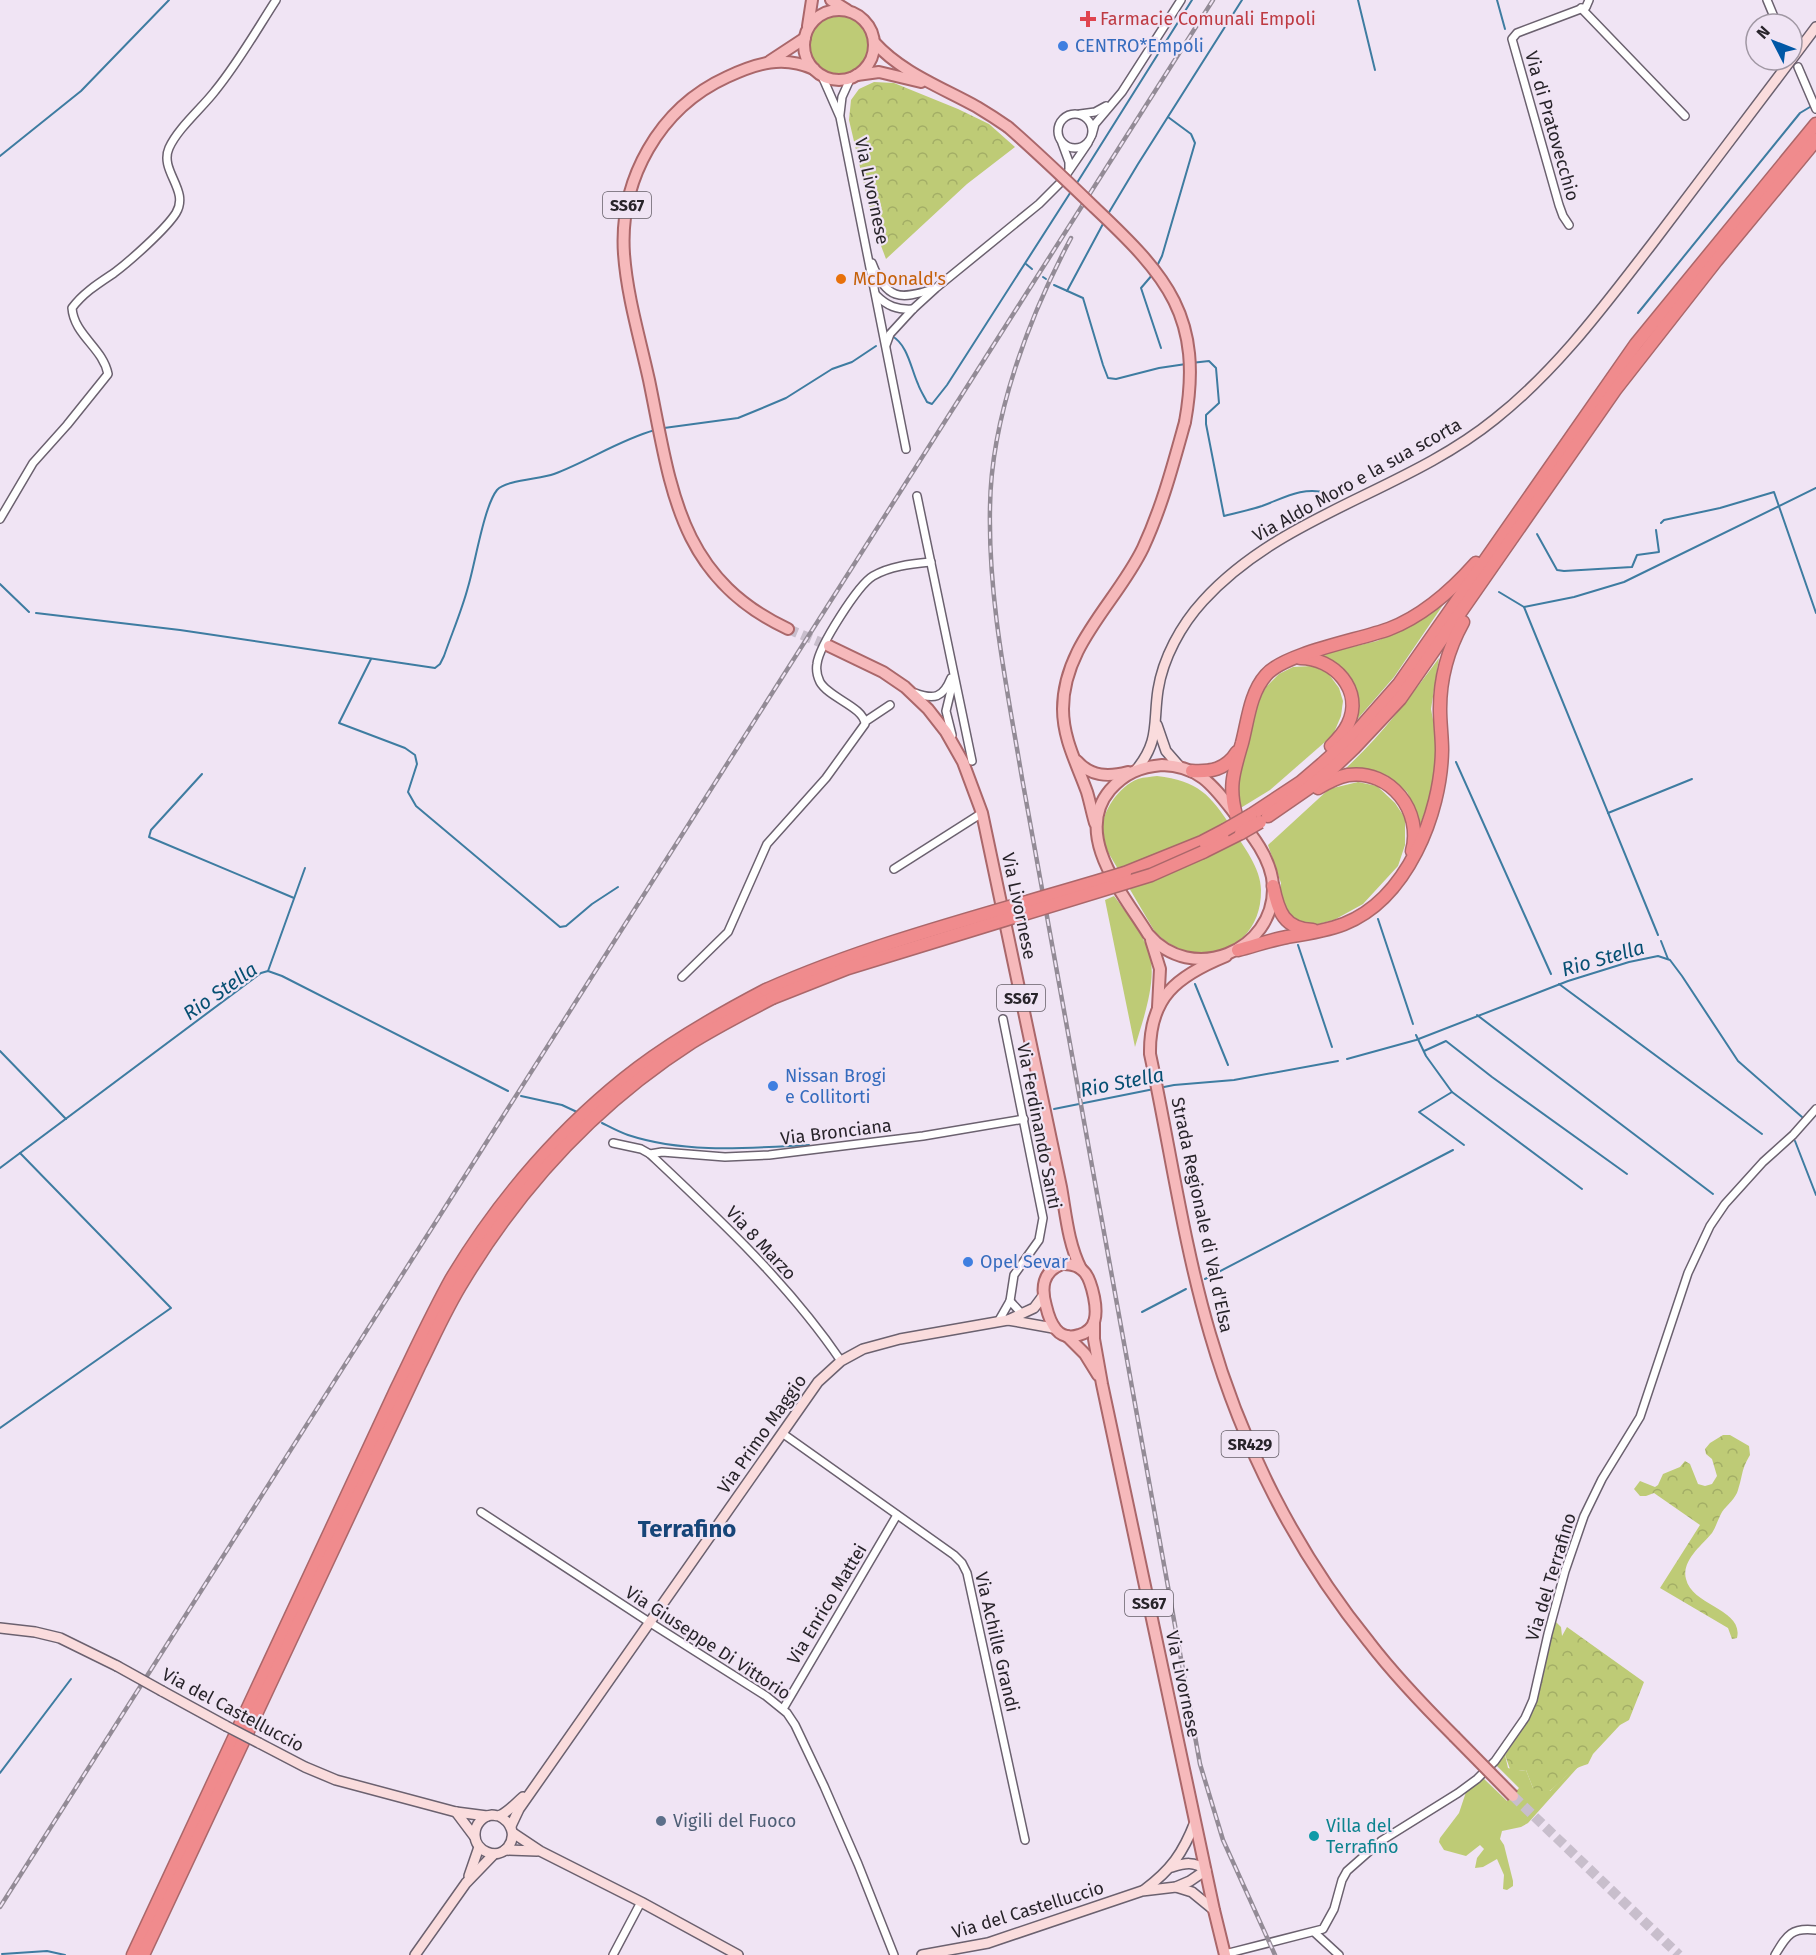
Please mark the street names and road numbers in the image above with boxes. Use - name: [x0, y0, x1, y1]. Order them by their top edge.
- street label: Via di Pratovecchio: [1520, 49, 1584, 203]
- street label: Via Livornese: [850, 136, 894, 246]
- road number: SS67: [603, 192, 651, 218]
- street label: Via Aldo Moro e la sua scorta: [1249, 413, 1465, 547]
- street label: Via Livornese: [997, 851, 1041, 961]
- road number: SS67: [997, 985, 1045, 1011]
- street label: Via Ferdinando Santi: [1012, 1041, 1066, 1211]
- street label: Strada Regionale di Val d'Elsa: [1166, 1095, 1238, 1335]
- street label: Via Bronciana: [779, 1114, 893, 1150]
- street label: Via 8 Marzo: [721, 1201, 801, 1285]
- street label: Via Primo Maggio: [713, 1370, 811, 1498]
- road number: SR429: [1222, 1431, 1278, 1457]
- street label: Via del Terrafino: [1521, 1510, 1581, 1644]
- street label: Via Enrico Mattei: [782, 1540, 872, 1668]
- street label: Via Achille Grandi: [970, 1570, 1024, 1714]
- street label: Via Giuseppe Di Vittorio: [621, 1581, 795, 1705]
- road number: SS67: [1125, 1590, 1173, 1616]
- street label: Via Livornese: [1161, 1629, 1205, 1739]
- street label: Via del Castelluccio: [158, 1663, 308, 1757]
- street label: Via del Castelluccio: [949, 1876, 1107, 1944]

